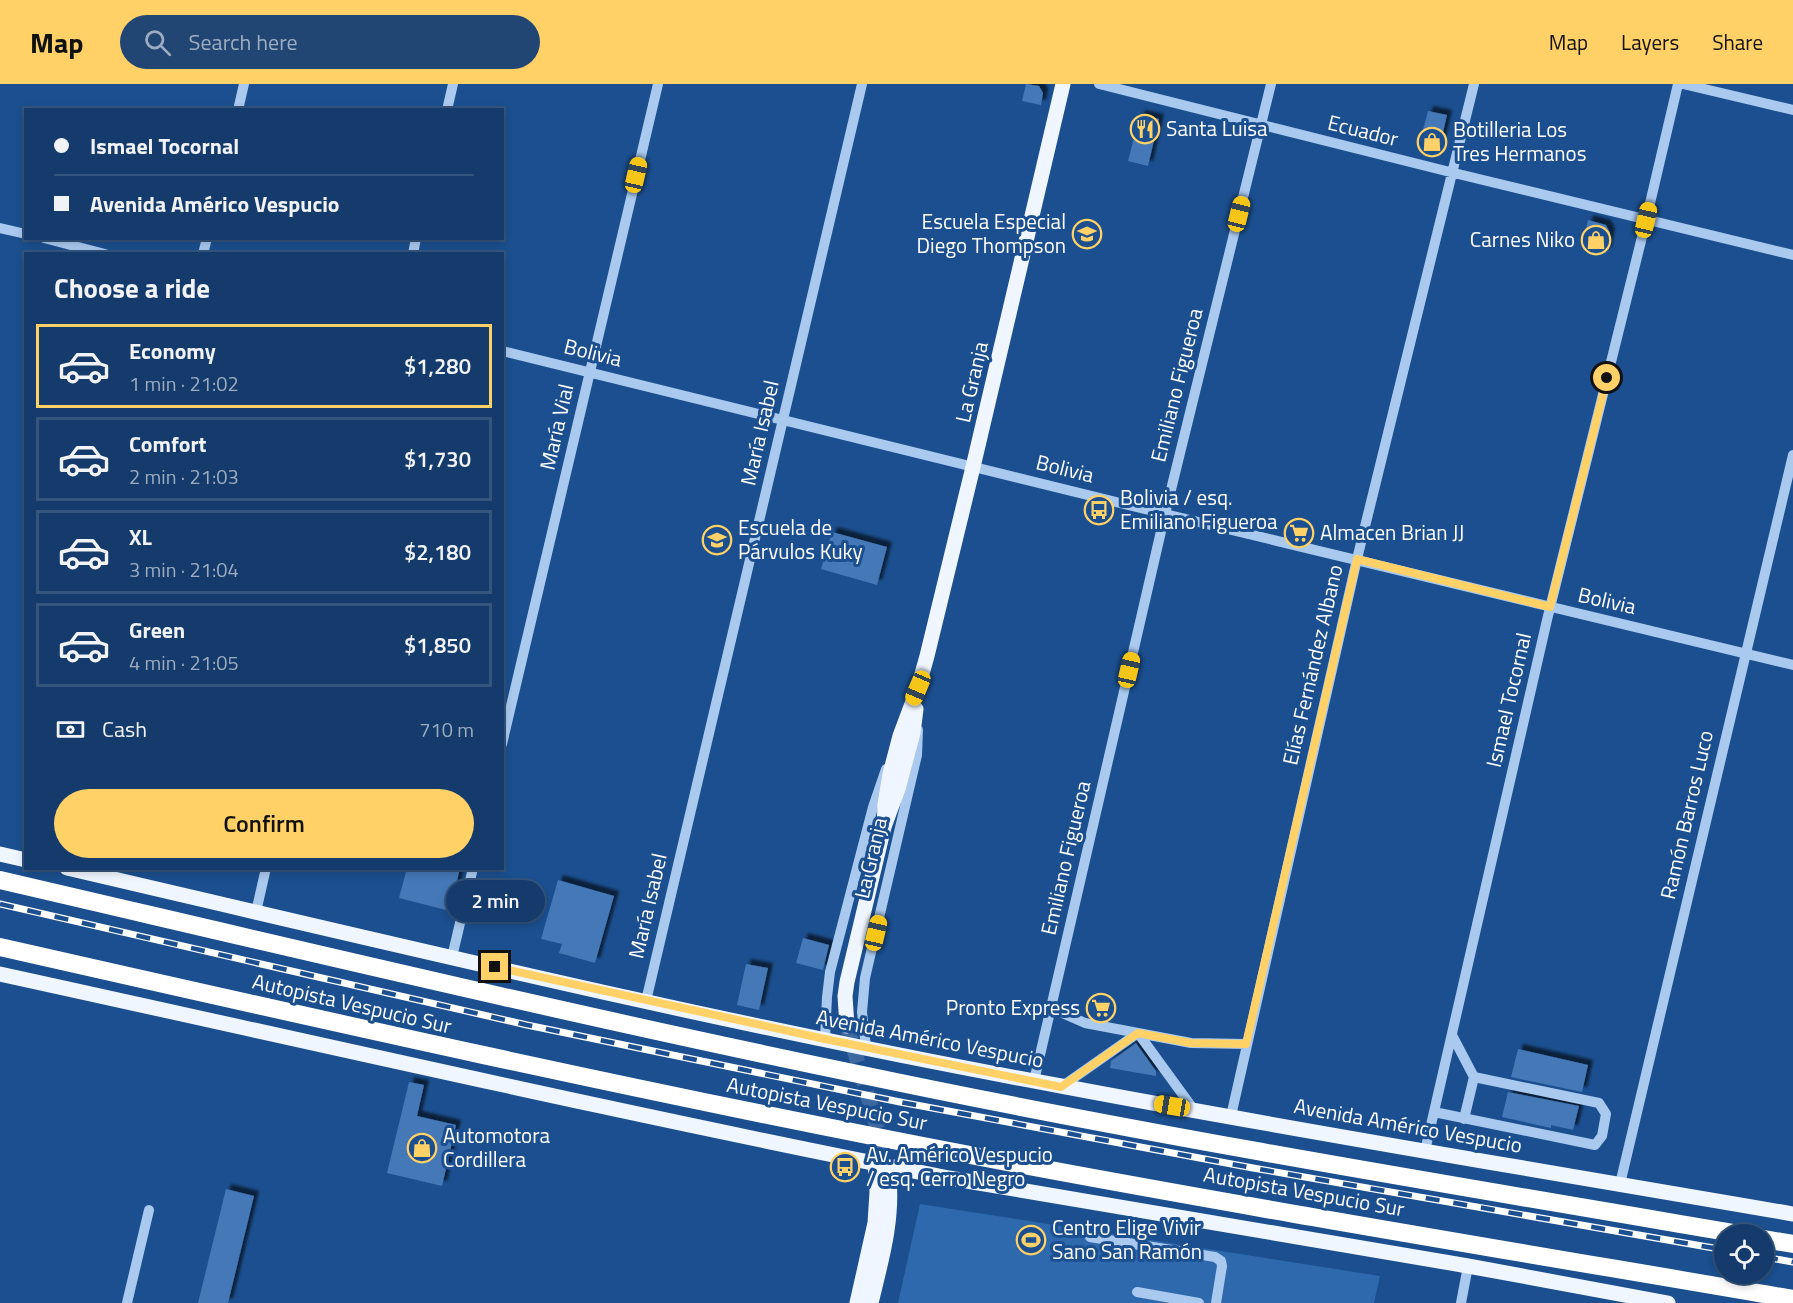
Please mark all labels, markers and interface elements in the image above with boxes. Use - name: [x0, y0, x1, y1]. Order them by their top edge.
- search box: [120, 15, 540, 69]
- text: Map: [30, 21, 84, 64]
- text: Search here: [189, 25, 298, 59]
- icon: search: [141, 26, 174, 59]
- text: Map: [1549, 26, 1588, 58]
- text: Layers: [1621, 26, 1679, 58]
- text: Share: [1712, 26, 1763, 58]
- street label: Ecuador: [1325, 106, 1402, 154]
- place label: Santa Luisa: [1166, 112, 1268, 144]
- restaurant icon: Santa Luisa: [1129, 113, 1161, 145]
- place label: Botilleria Los Tres Hermanos: [1453, 113, 1586, 169]
- shop icon: Botilleria Los Tres Hermanos: [1416, 126, 1448, 158]
- text: Ismael Tocornal: [90, 129, 239, 163]
- car: [623, 155, 649, 195]
- text: Avenida Américo Vespucio: [90, 187, 340, 221]
- car: [1226, 194, 1252, 234]
- car: [1633, 200, 1659, 240]
- place label: Escuela Especial Diego Thompson: [917, 205, 1066, 261]
- school or university icon: Escuela Especial Diego Thompson: [1071, 218, 1103, 250]
- place label: Carnes Niko: [1470, 223, 1575, 255]
- shop icon: Carnes Niko: [1580, 224, 1612, 256]
- text: Choose a ride: [54, 267, 210, 308]
- street label: Emiliano Figueroa: [1141, 304, 1211, 465]
- street label: Bolivia: [561, 329, 626, 375]
- text: Economy: [129, 334, 216, 368]
- street label: La Granja: [946, 338, 996, 425]
- icon: car: [57, 339, 111, 393]
- text: $1,280: [404, 349, 471, 383]
- route start: [1593, 364, 1620, 391]
- text: 1 min · 21:02: [129, 368, 239, 399]
- street label: María Isabel: [731, 377, 787, 489]
- street label: María Vial: [531, 381, 581, 473]
- text: Comfort: [129, 427, 207, 461]
- icon: car: [57, 432, 111, 486]
- text: $1,730: [404, 442, 471, 476]
- street label: Bolivia: [1033, 445, 1098, 491]
- text: 2 min · 21:03: [129, 461, 239, 492]
- place label: Bolivia / esq. Emiliano Figueroa: [1120, 481, 1278, 537]
- bus stop icon: Bolivia / esq. Emiliano Figueroa: [1083, 494, 1115, 526]
- place label: Escuela de Párvulos Kuky: [738, 511, 863, 567]
- place label: Almacen Brian JJ: [1320, 516, 1464, 548]
- supermarket icon: Almacen Brian JJ: [1283, 517, 1315, 549]
- text: XL: [129, 520, 152, 554]
- school or university icon: Escuela de Párvulos Kuky: [701, 524, 733, 556]
- icon: car: [57, 525, 111, 579]
- text: $2,180: [404, 535, 471, 569]
- text: 3 min · 21:04: [129, 554, 239, 585]
- street label: Elías Fernández Albano: [1273, 561, 1351, 768]
- street label: Bolivia: [1575, 578, 1640, 622]
- text: Green: [129, 613, 185, 647]
- icon: car: [57, 618, 111, 672]
- text: $1,850: [404, 628, 471, 662]
- street label: Ismael Tocornal: [1477, 629, 1539, 770]
- text: 4 min · 21:05: [129, 647, 239, 678]
- car: [1116, 650, 1142, 690]
- car: [903, 668, 933, 708]
- text: Cash: [102, 712, 147, 746]
- icon: cash: [54, 713, 87, 746]
- text: 710 m: [419, 714, 474, 745]
- street label: Ramón Barros Luco: [1651, 727, 1721, 902]
- street label: Emiliano Figueroa: [1032, 777, 1098, 938]
- button: Confirm: [54, 789, 474, 858]
- street label: La Granja: [845, 814, 895, 901]
- street label: María Isabel: [619, 850, 675, 962]
- callout: 2 min: [446, 880, 544, 922]
- text: 2 min: [471, 885, 520, 916]
- car: [863, 913, 889, 953]
- route end: [481, 953, 508, 980]
- street label: Autopista Vespucio Sur: [249, 965, 455, 1042]
- place label: Pronto Express: [946, 991, 1080, 1023]
- supermarket icon: Pronto Express: [1085, 992, 1117, 1024]
- street label: Avenida Américo Vespucio: [814, 1000, 1047, 1076]
- street label: Autopista Vespucio Sur: [724, 1068, 930, 1138]
- street label: Avenida Américo Vespucio: [1292, 1089, 1525, 1161]
- car: [1153, 1094, 1191, 1118]
- place label: Automotora Cordillera: [443, 1119, 550, 1175]
- shop icon: Automotora Cordillera: [406, 1132, 438, 1164]
- place label: Av. Américo Vespucio / esq. Cerro Negro: [866, 1138, 1053, 1194]
- bus stop icon: Av. Américo Vespucio / esq. Cerro Negro: [829, 1151, 861, 1183]
- street label: Autopista Vespucio Sur: [1201, 1158, 1407, 1224]
- place label: Centro Elige Vivir Sano San Ramón: [1052, 1211, 1202, 1267]
- sports icon: Centro Elige Vivir Sano San Ramón: [1015, 1224, 1047, 1256]
- map controls: [1714, 1224, 1774, 1284]
- button: locate: [1714, 1224, 1774, 1284]

